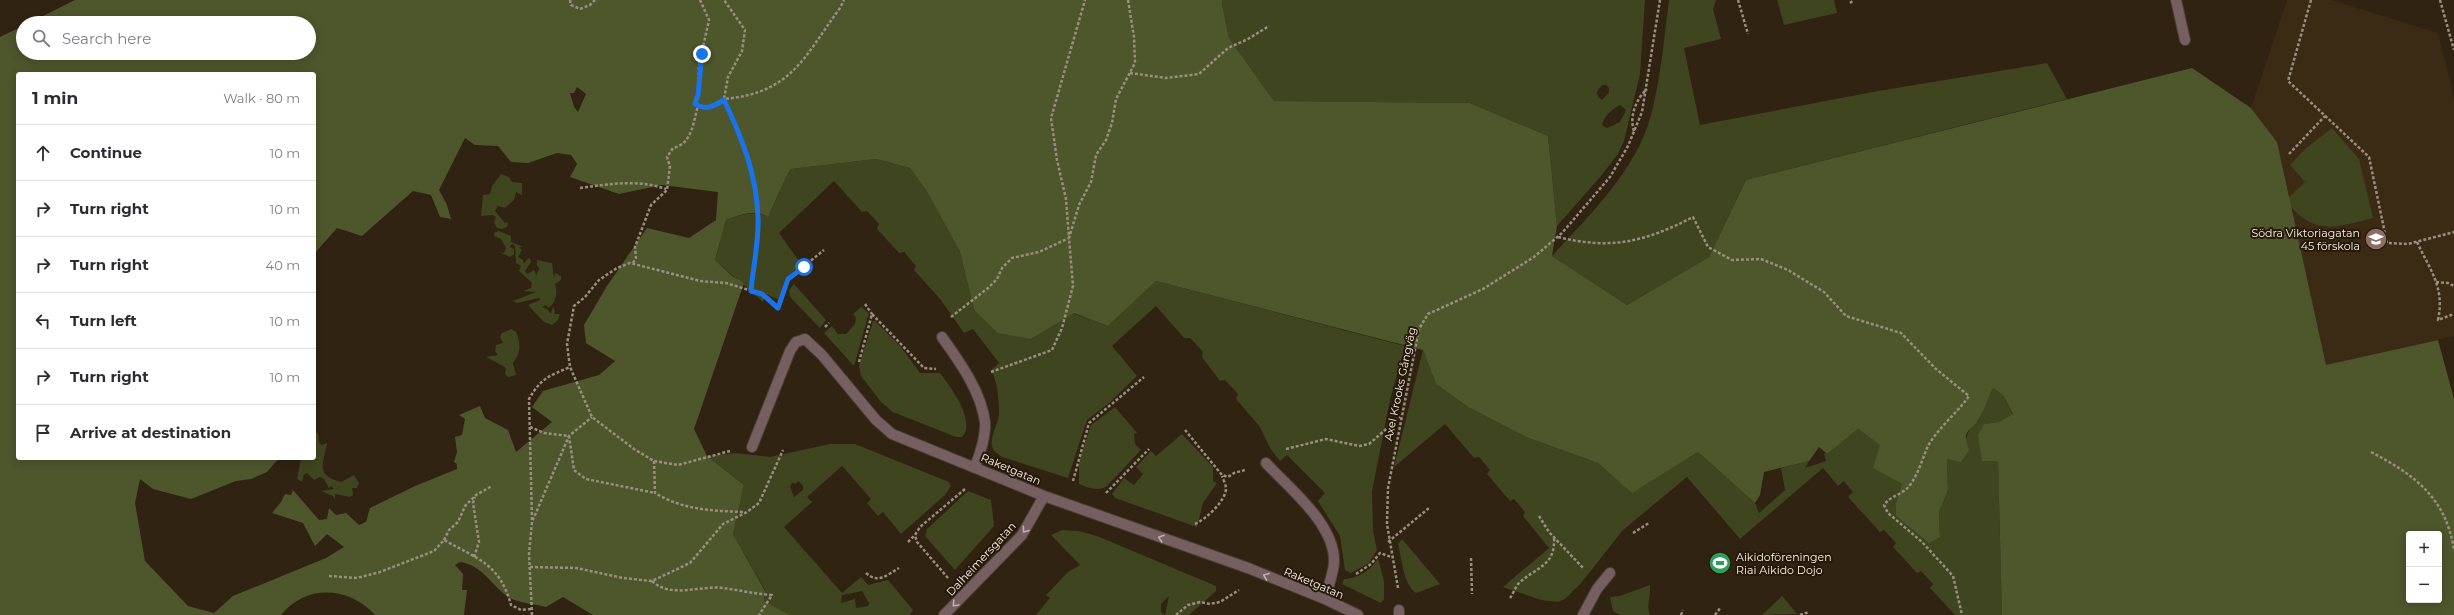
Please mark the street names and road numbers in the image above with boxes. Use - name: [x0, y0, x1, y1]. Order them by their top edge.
- street label: Axel Krooks Gångväg: [1381, 326, 1419, 442]
- street label: Raketgatan: [979, 450, 1043, 488]
- street label: Dalheimersgatan: [943, 519, 1019, 599]
- street label: Raketgatan: [1282, 564, 1346, 602]

